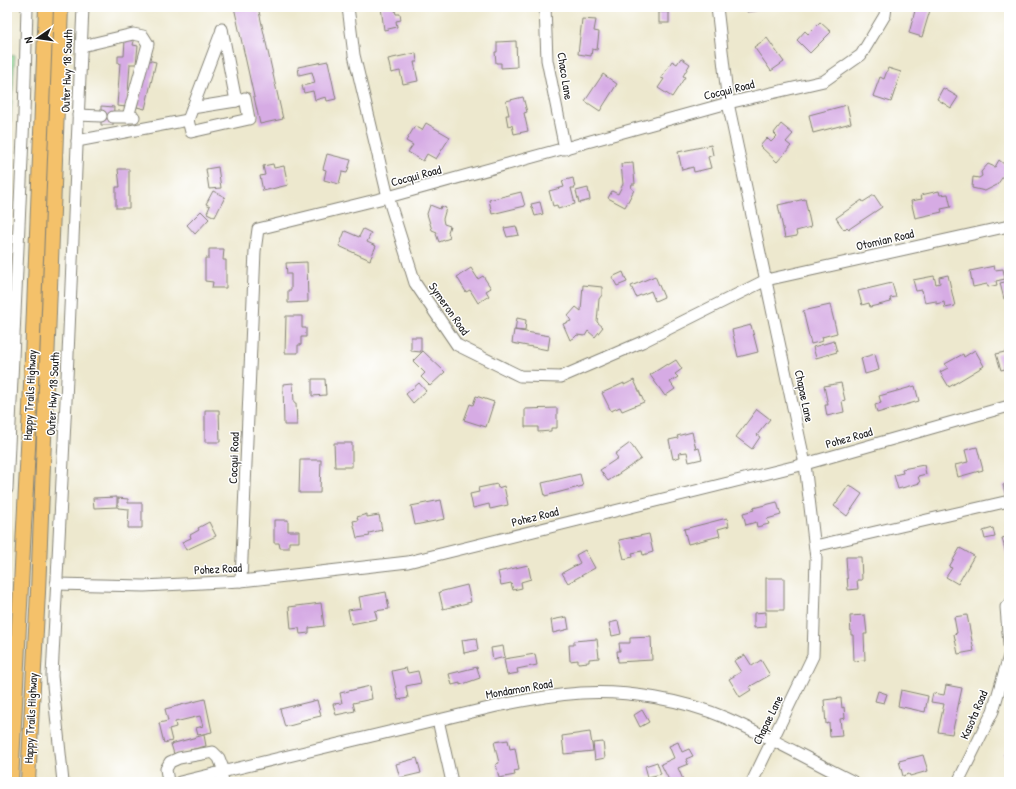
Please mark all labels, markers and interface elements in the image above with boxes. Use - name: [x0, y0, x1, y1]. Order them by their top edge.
- north arrow: [18, 18, 58, 58]
- street label: Outer Hwy 18 South: [57, 29, 76, 113]
- text: N: [21, 36, 36, 45]
- street label: Chaco Lane: [553, 51, 578, 101]
- street label: Cocqui Road: [702, 75, 756, 104]
- street label: Cocqui Road: [389, 161, 443, 190]
- street label: Otomian Road: [854, 225, 916, 254]
- street label: Symeron Road: [425, 279, 474, 339]
- street label: Happy Trails Highway: [19, 349, 40, 441]
- street label: Outer Hwy 18 South: [42, 352, 63, 436]
- street label: Chapae Lane: [791, 368, 818, 424]
- street label: Pohez Road: [823, 423, 875, 452]
- street label: Cocqui Road: [224, 432, 243, 484]
- street label: Pohez Road: [510, 502, 561, 531]
- street label: Pohez Road: [194, 559, 243, 578]
- street label: Happy Trails Highway: [20, 672, 41, 764]
- street label: Mondamon Road: [484, 674, 554, 703]
- street label: Kasota Road: [956, 687, 992, 742]
- street label: Chapae Lane: [748, 692, 787, 747]

